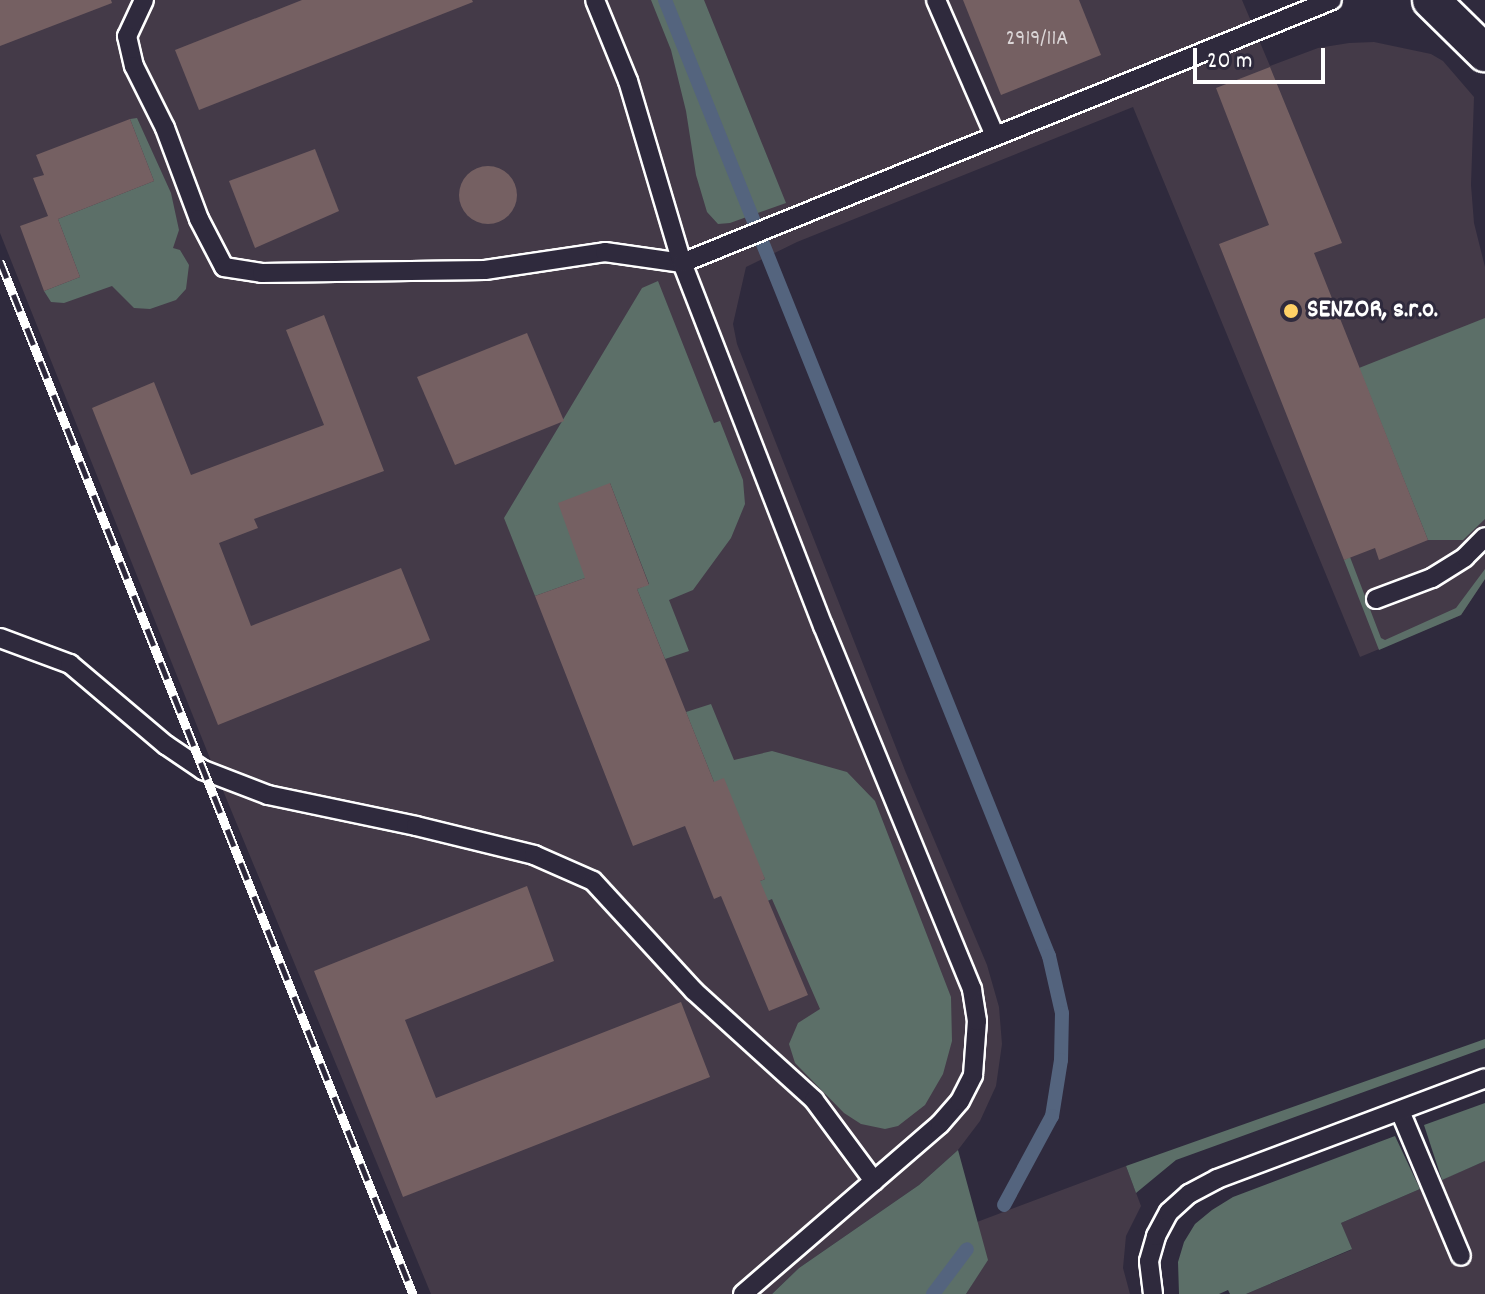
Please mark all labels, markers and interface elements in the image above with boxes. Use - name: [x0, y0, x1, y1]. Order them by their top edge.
- house number: 2919/11A: [1006, 27, 1068, 53]
- scale bar: [1197, 32, 1329, 82]
- text: 20 m: [1207, 45, 1253, 79]
- place label: SENZOR, s.r.o.: [1307, 295, 1438, 327]
- marker: SENZOR, s.r.o.: [1282, 302, 1300, 320]

